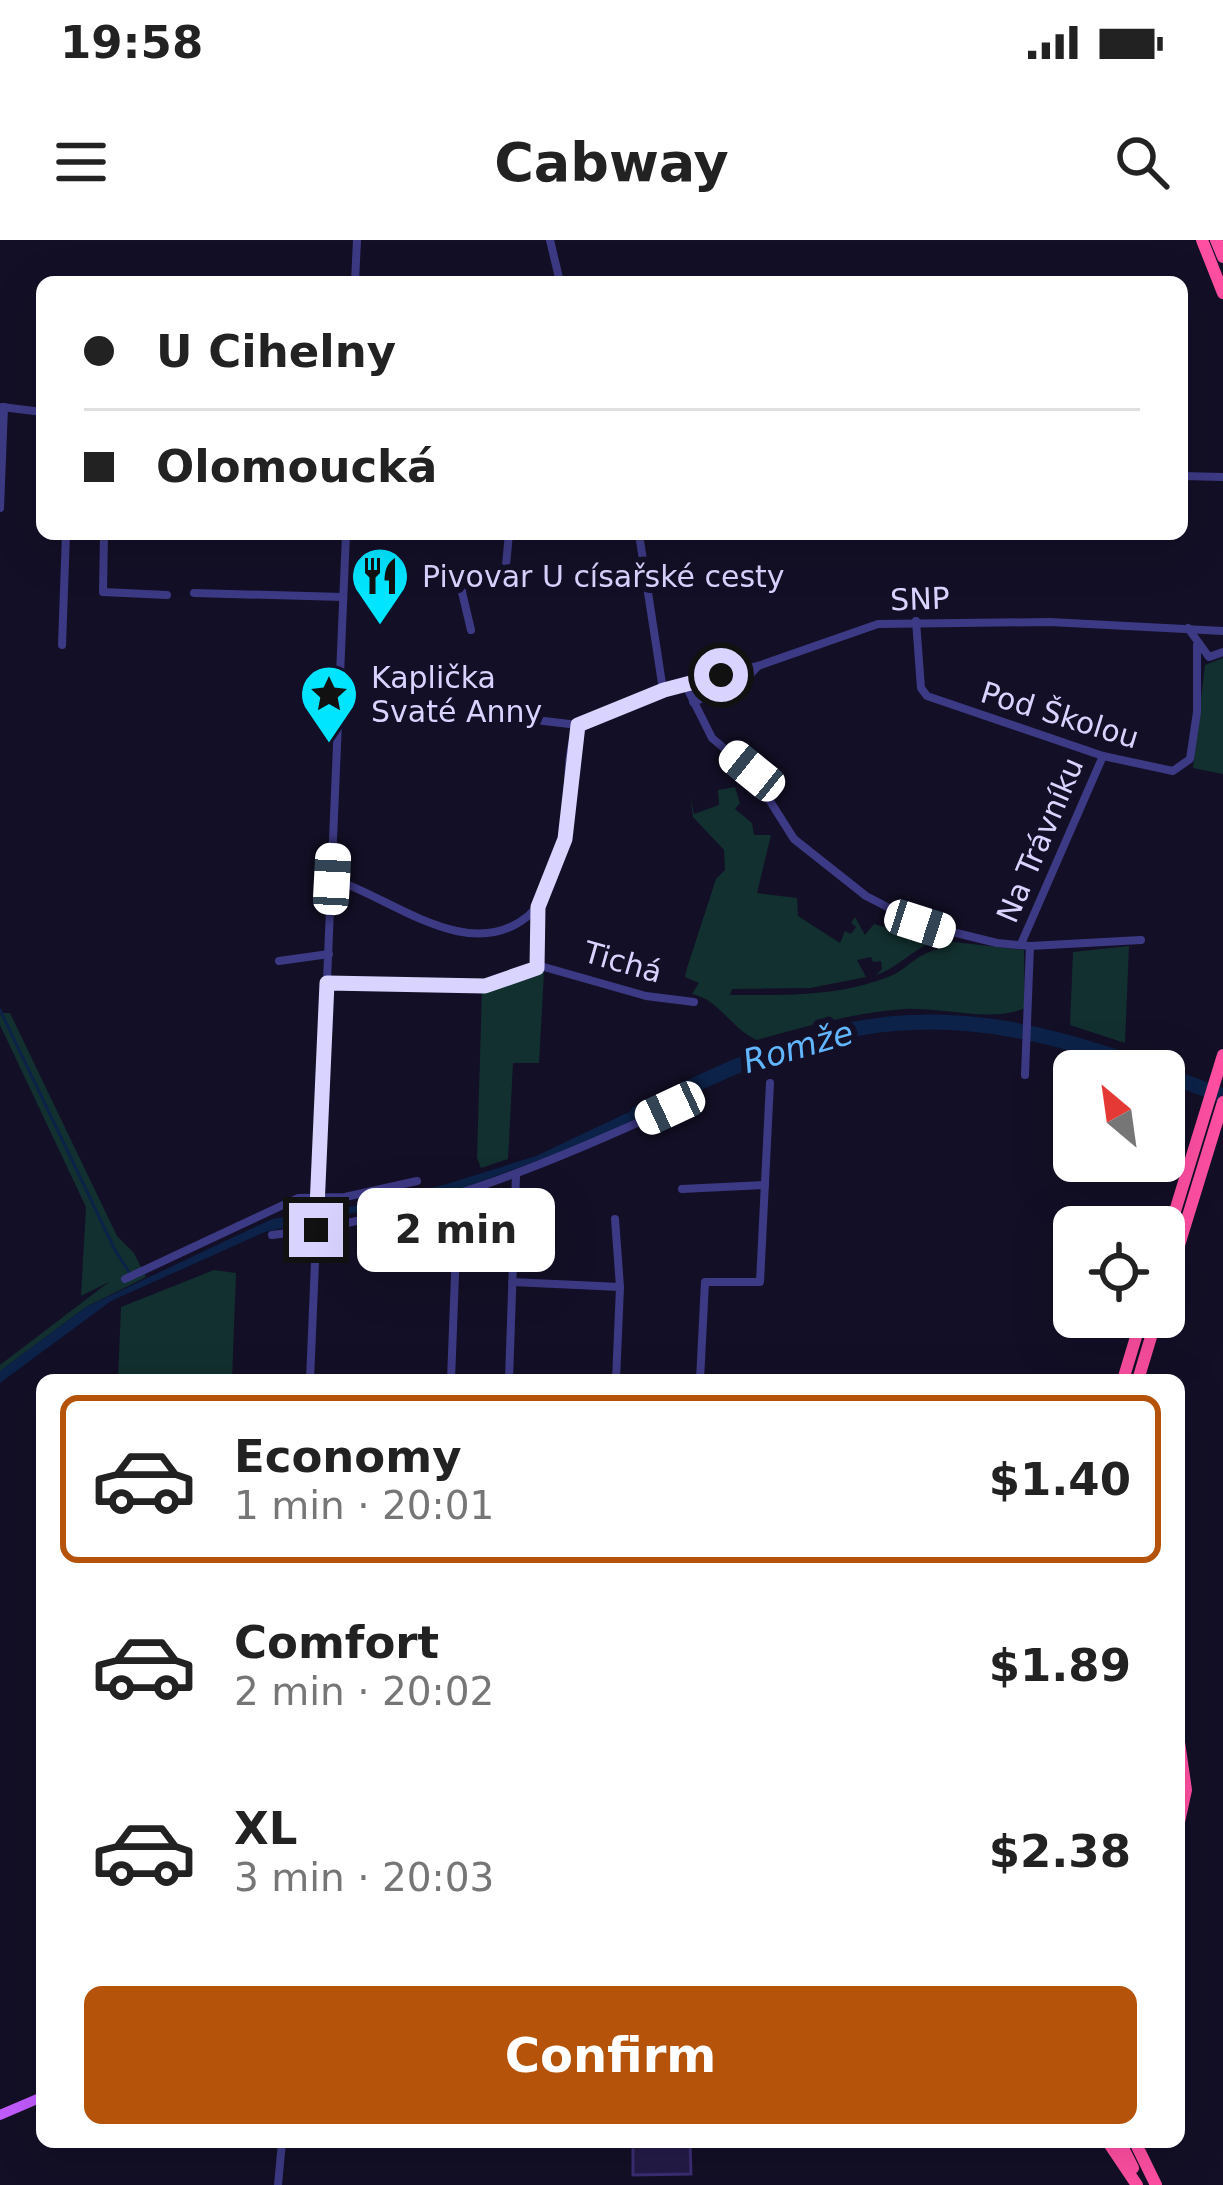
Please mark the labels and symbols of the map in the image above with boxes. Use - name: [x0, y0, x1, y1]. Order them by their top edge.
- restaurant icon: Pivovar U císařské cesty: [349, 545, 411, 627]
- place label: Pivovar U císařské cesty: [422, 559, 785, 594]
- street label: SNP: [890, 580, 950, 618]
- route start: [694, 648, 748, 702]
- place label: Kaplička Svaté Anny: [371, 660, 542, 729]
- place icon: Kaplička Svaté Anny: [298, 663, 360, 745]
- street label: Pod Školou: [977, 673, 1144, 756]
- car: [713, 734, 791, 808]
- street label: Na Trávníku: [990, 752, 1090, 928]
- car: [312, 842, 352, 916]
- car: [880, 896, 960, 952]
- street label: Tichá: [579, 934, 666, 990]
- water label: Romže: [738, 1013, 858, 1081]
- north arrow: [1053, 1050, 1185, 1182]
- car: [630, 1076, 710, 1140]
- callout: 2 min: [358, 1188, 556, 1272]
- route end: [289, 1203, 343, 1257]

